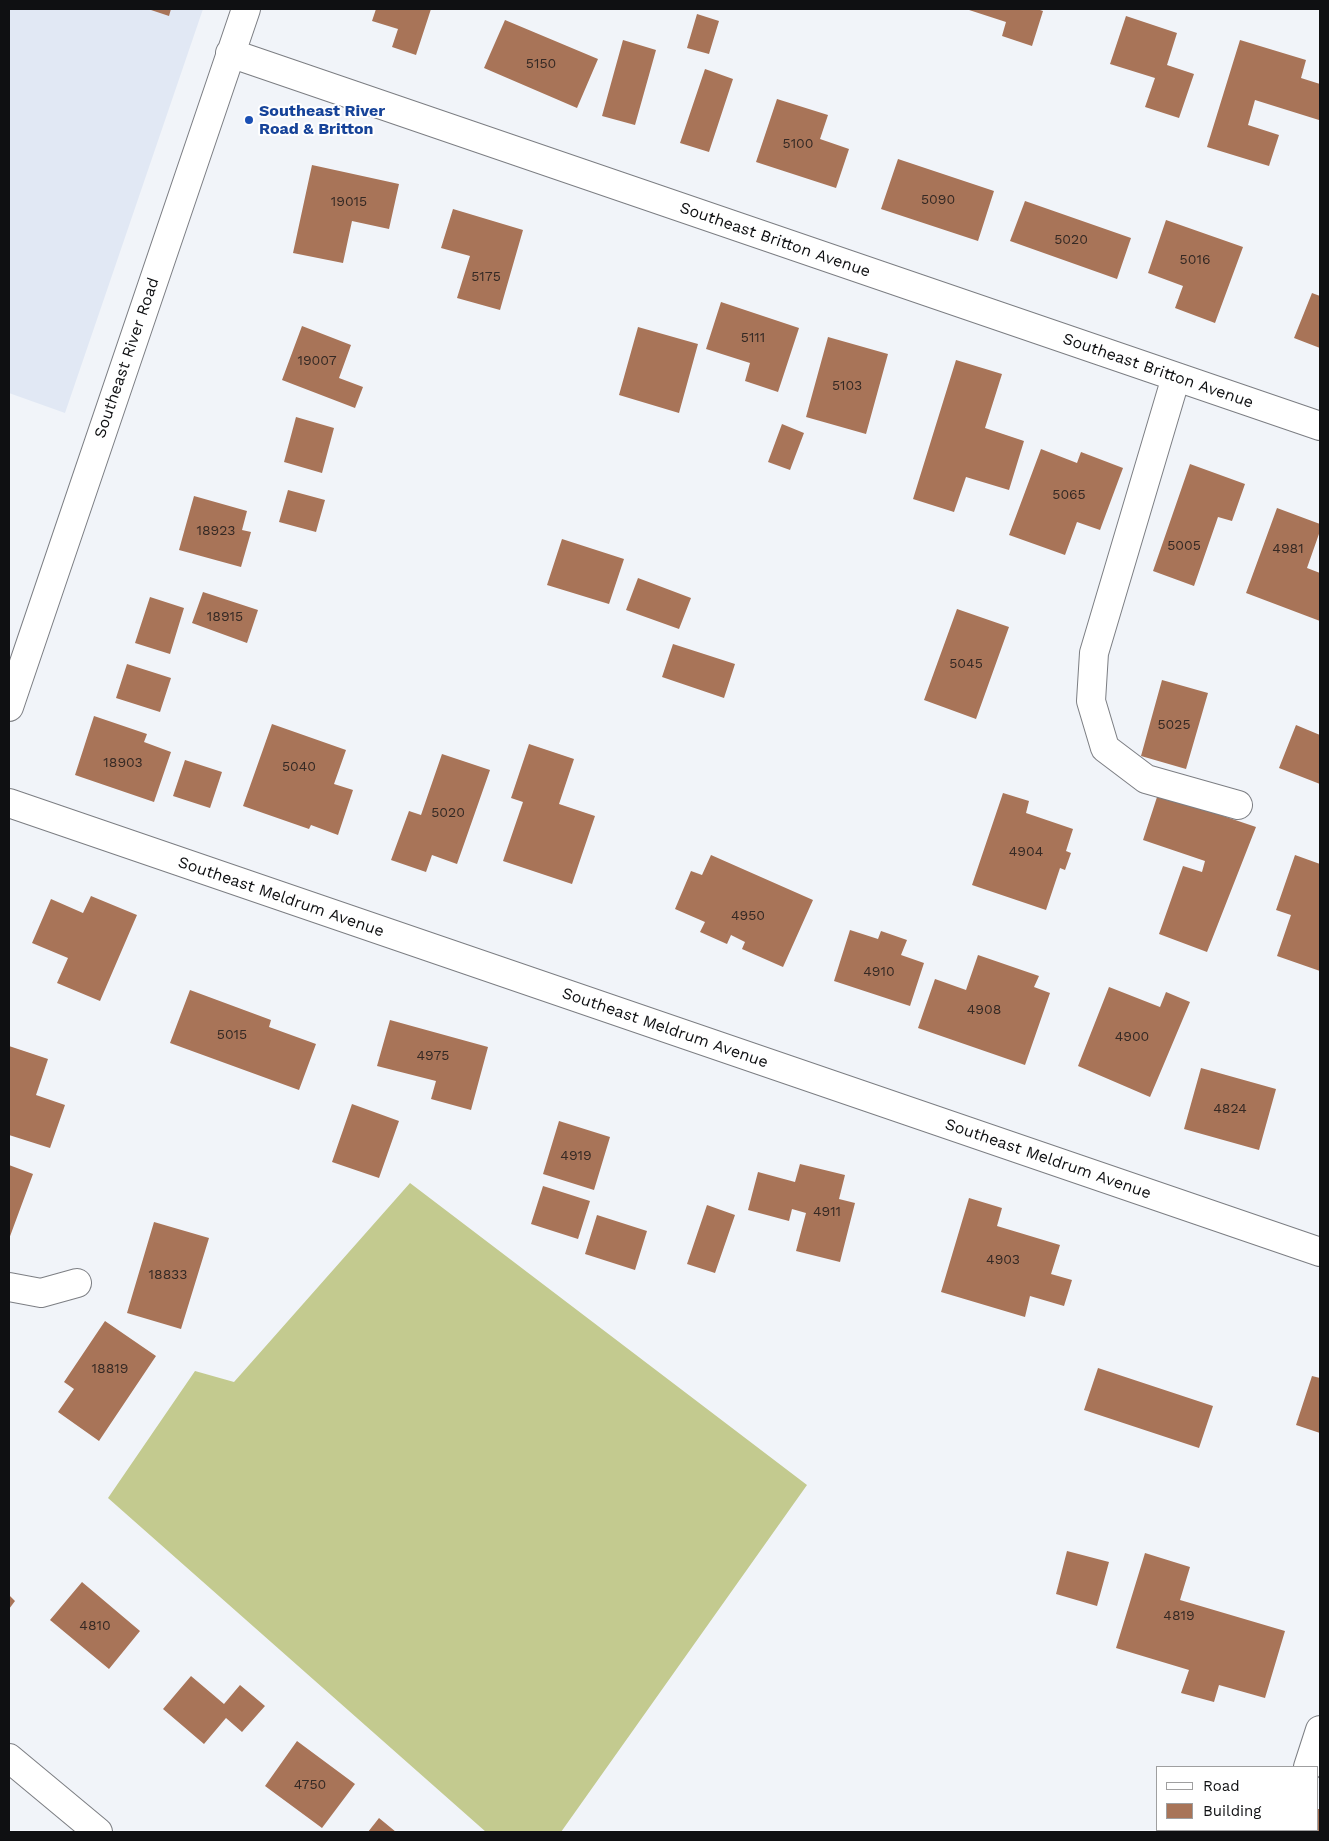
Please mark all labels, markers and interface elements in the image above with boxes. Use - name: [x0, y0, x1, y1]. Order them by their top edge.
- house number: 5150: [526, 56, 556, 72]
- place label: Southeast River Road & Britton: [259, 101, 385, 139]
- marker: Southeast River Road & Britton: [243, 114, 255, 126]
- house number: 5100: [782, 136, 814, 152]
- house number: 5090: [921, 192, 955, 208]
- house number: 19015: [331, 194, 367, 210]
- street label: Southeast Britton Avenue: [677, 198, 873, 282]
- house number: 5020: [1054, 232, 1088, 248]
- house number: 5016: [1180, 252, 1210, 268]
- house number: 5175: [471, 269, 501, 285]
- street label: Southeast River Road: [90, 275, 164, 441]
- street label: Southeast Britton Avenue: [1060, 329, 1256, 413]
- house number: 5111: [741, 330, 765, 346]
- house number: 19007: [297, 353, 337, 369]
- house number: 5103: [832, 378, 862, 394]
- house number: 5065: [1052, 487, 1086, 503]
- house number: 18923: [196, 523, 236, 539]
- house number: 5005: [1167, 538, 1201, 554]
- house number: 4981: [1272, 541, 1304, 557]
- house number: 18915: [207, 609, 243, 625]
- house number: 5045: [949, 656, 983, 672]
- house number: 5025: [1157, 717, 1191, 733]
- house number: 18903: [103, 755, 143, 771]
- house number: 5040: [282, 759, 316, 775]
- house number: 5020: [431, 805, 465, 821]
- house number: 4904: [1009, 844, 1043, 860]
- street label: Southeast Meldrum Avenue: [175, 853, 387, 941]
- house number: 4950: [731, 908, 765, 924]
- house number: 4910: [863, 964, 895, 980]
- street label: Southeast Meldrum Avenue: [559, 984, 771, 1072]
- house number: 4908: [967, 1002, 1001, 1018]
- house number: 5015: [217, 1027, 247, 1043]
- house number: 4900: [1115, 1029, 1149, 1045]
- house number: 4975: [417, 1048, 449, 1064]
- house number: 4824: [1213, 1101, 1247, 1117]
- street label: Southeast Meldrum Avenue: [942, 1115, 1154, 1203]
- house number: 4919: [560, 1148, 592, 1164]
- house number: 4911: [813, 1204, 841, 1220]
- house number: 4903: [986, 1252, 1020, 1268]
- house number: 18833: [149, 1267, 187, 1283]
- house number: 18819: [92, 1361, 128, 1377]
- house number: 4819: [1163, 1608, 1195, 1624]
- house number: 4810: [79, 1618, 111, 1634]
- legend: [1156, 1766, 1319, 1831]
- house number: 4750: [294, 1777, 326, 1793]
- text: Road: [1203, 1777, 1240, 1795]
- text: Building: [1203, 1802, 1261, 1820]

